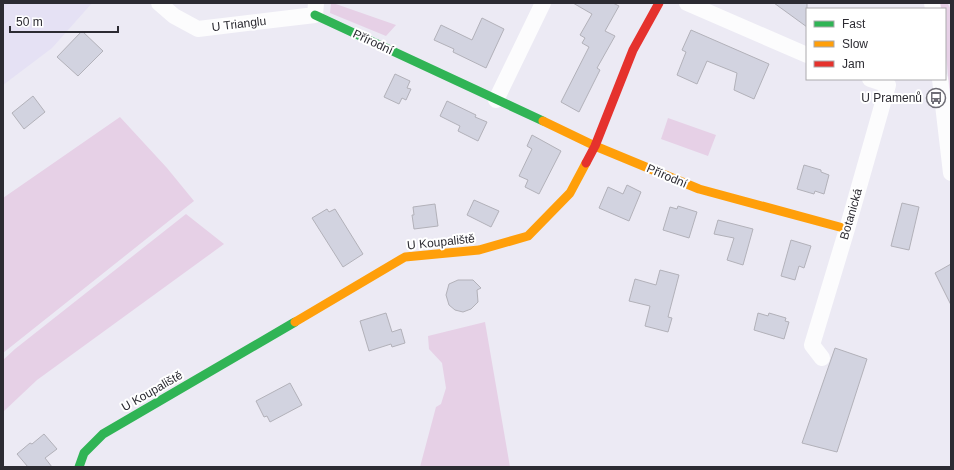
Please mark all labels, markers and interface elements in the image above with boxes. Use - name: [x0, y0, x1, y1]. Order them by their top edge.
- scale bar: [10, 8, 118, 34]
- legend: [806, 8, 946, 80]
- street label: U Trianglu: [211, 14, 267, 34]
- text: 50 m: [16, 15, 43, 29]
- text: Fast: [842, 17, 866, 31]
- street label: Přírodní: [351, 27, 396, 58]
- text: Slow: [842, 37, 868, 51]
- text: Jam: [842, 57, 865, 71]
- bus stop icon: U Pramenů: [925, 87, 947, 109]
- place label: U Pramenů: [861, 91, 922, 105]
- street label: Přírodní: [645, 161, 690, 191]
- street label: Botanická: [837, 186, 865, 241]
- street label: U Koupaliště: [406, 231, 476, 253]
- street label: U Koupaliště: [119, 368, 185, 414]

